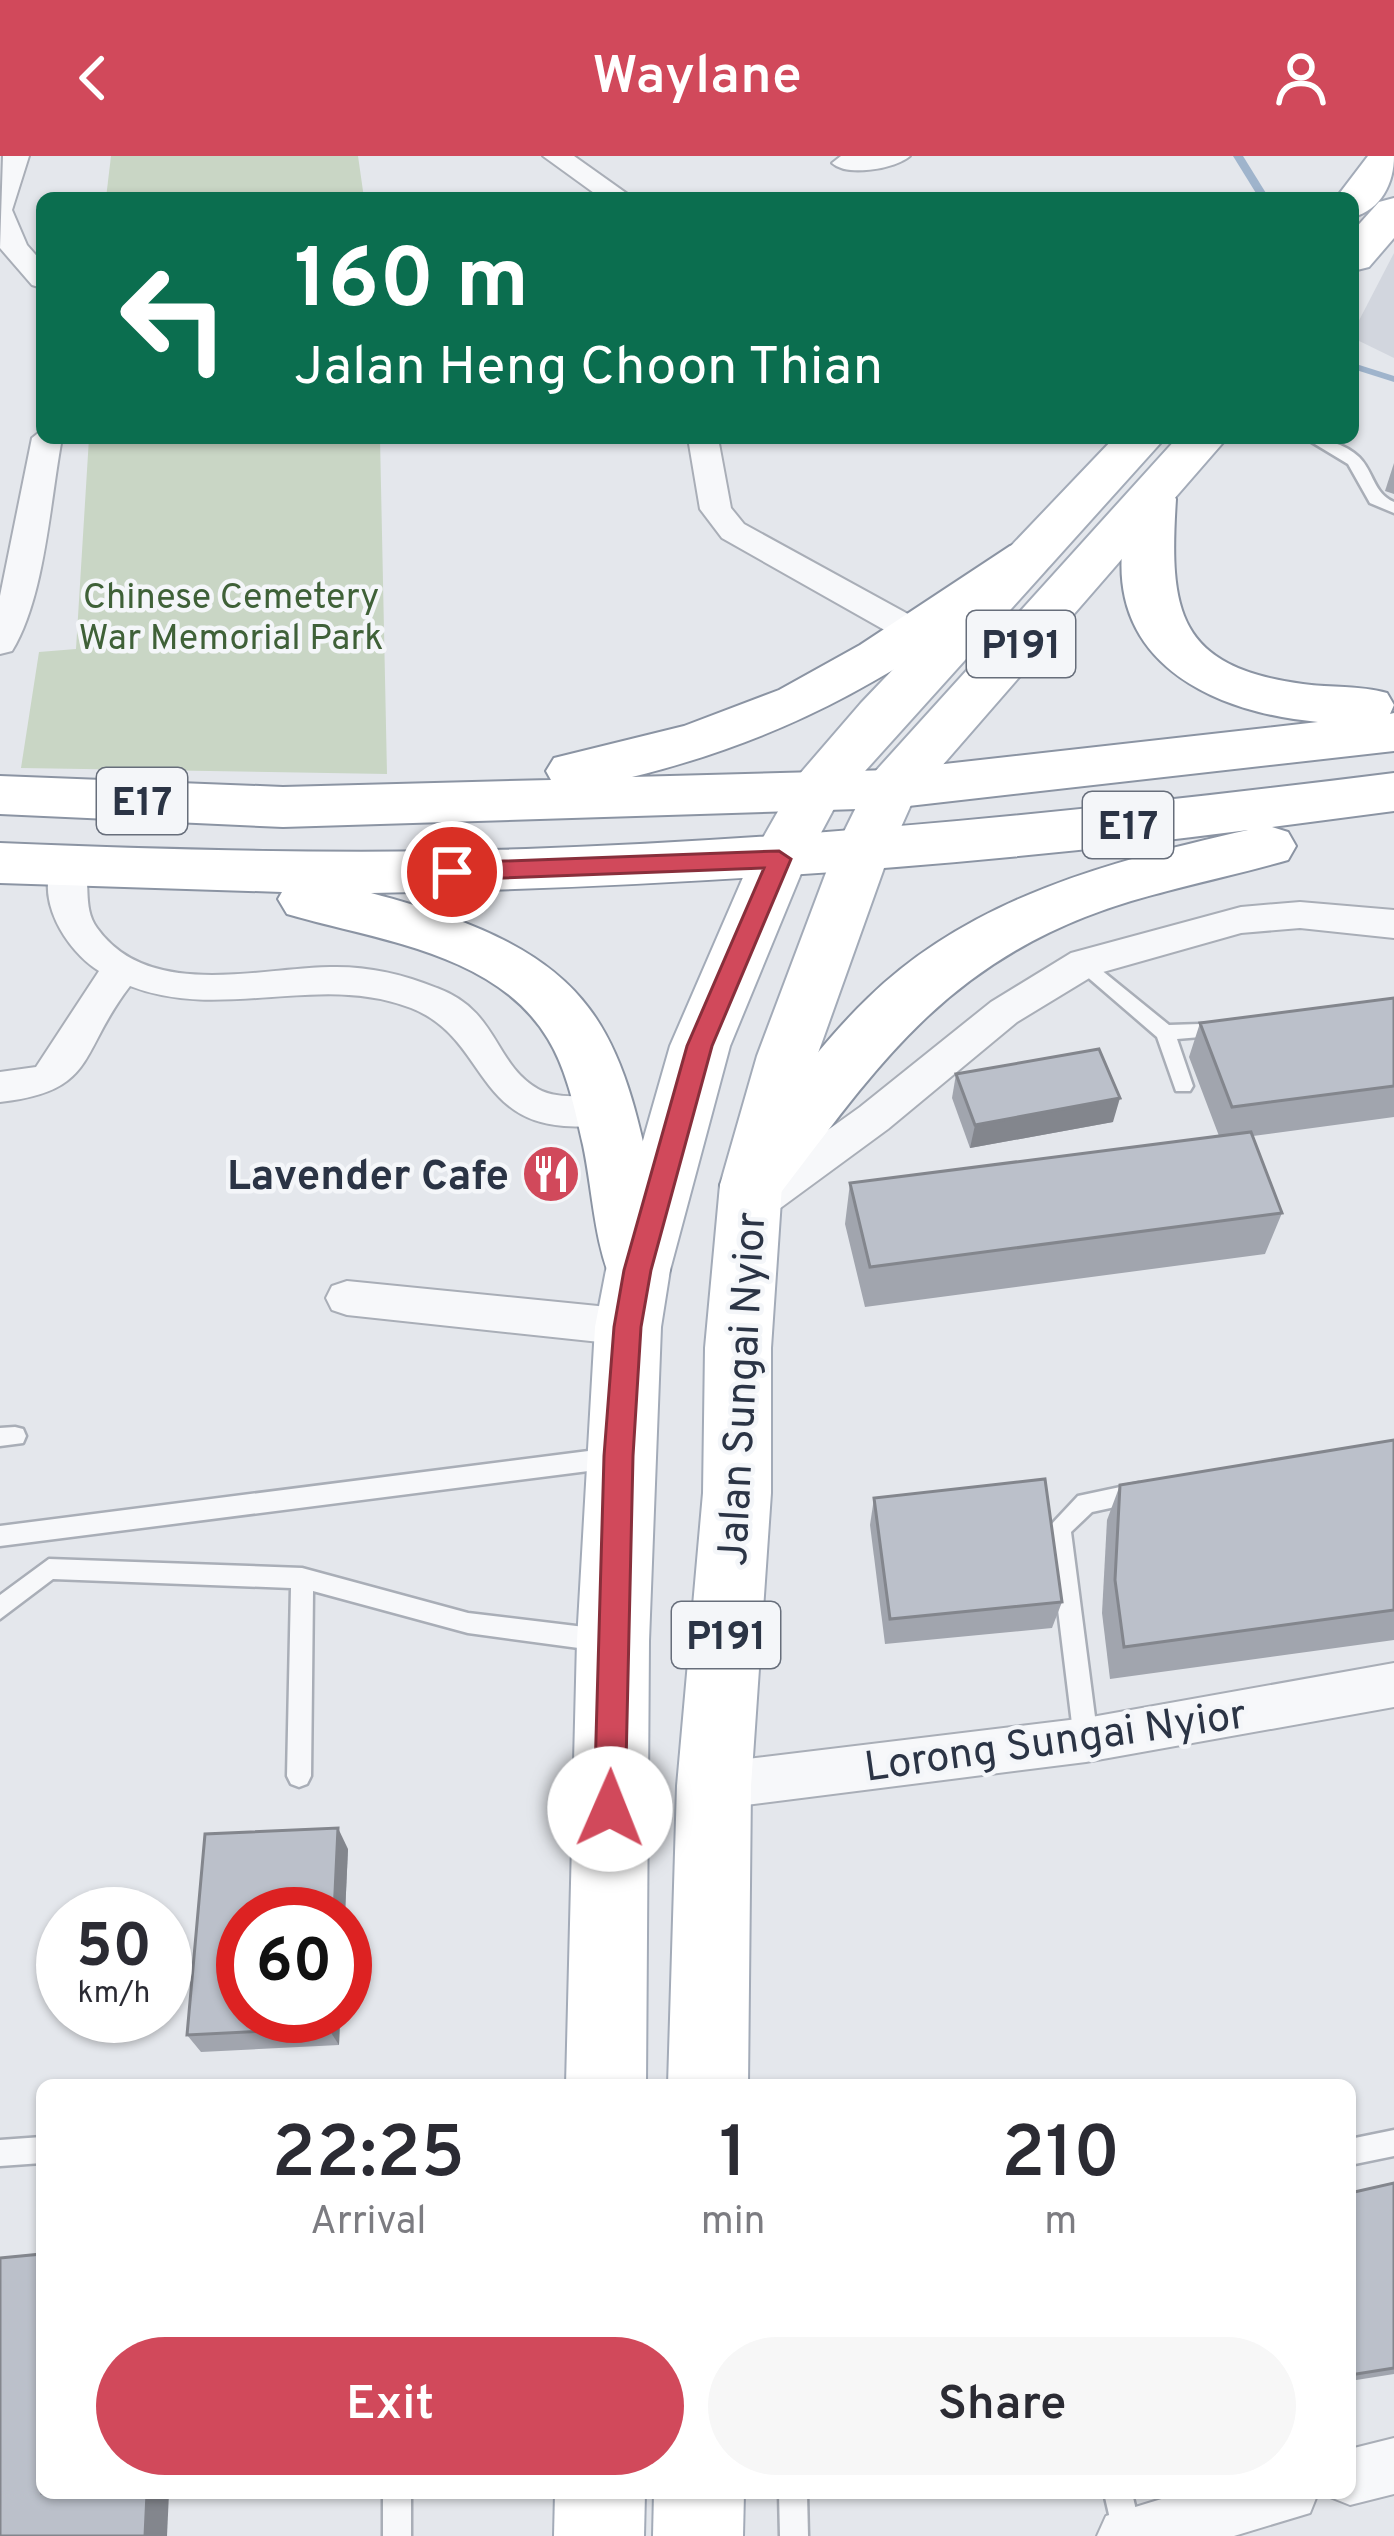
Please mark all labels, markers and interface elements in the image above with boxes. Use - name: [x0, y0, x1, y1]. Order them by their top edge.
- text: Waylane: [592, 44, 802, 113]
- icon: back: [60, 45, 126, 111]
- icon: person: [1268, 45, 1334, 111]
- text: 160 m: [294, 231, 529, 337]
- icon: left: [96, 240, 252, 396]
- text: Jalan Heng Choon Thian: [294, 335, 883, 404]
- park label: Chinese Cemetery War Memorial Park: [79, 576, 384, 663]
- road number: P191: [967, 611, 1075, 677]
- road number: E17: [97, 768, 187, 834]
- road number: E17: [1083, 792, 1173, 858]
- pin: [401, 821, 503, 923]
- icon: arrive: [419, 839, 485, 905]
- restaurant icon: Lavender Cafe: [520, 1143, 582, 1205]
- place label: Lavender Cafe: [227, 1152, 509, 1205]
- street label: Jalan Sungai Nyior: [709, 1211, 780, 1568]
- road number: P191: [672, 1602, 780, 1668]
- street label: Lorong Sungai Nyior: [861, 1690, 1250, 1796]
- position arrow: [547, 1746, 673, 1872]
- speed limit sign: 60: [216, 1887, 372, 2043]
- text: 50: [76, 1912, 152, 1988]
- text: km/h: [78, 1976, 150, 2013]
- text: 22:25: [272, 2111, 465, 2203]
- text: 1: [719, 2111, 747, 2203]
- text: 210: [1001, 2111, 1120, 2203]
- text: Arrival: [310, 2199, 426, 2248]
- text: min: [701, 2199, 766, 2248]
- text: m: [1044, 2199, 1077, 2248]
- button: Exit: [96, 2337, 684, 2475]
- button: Share: [708, 2337, 1296, 2475]

